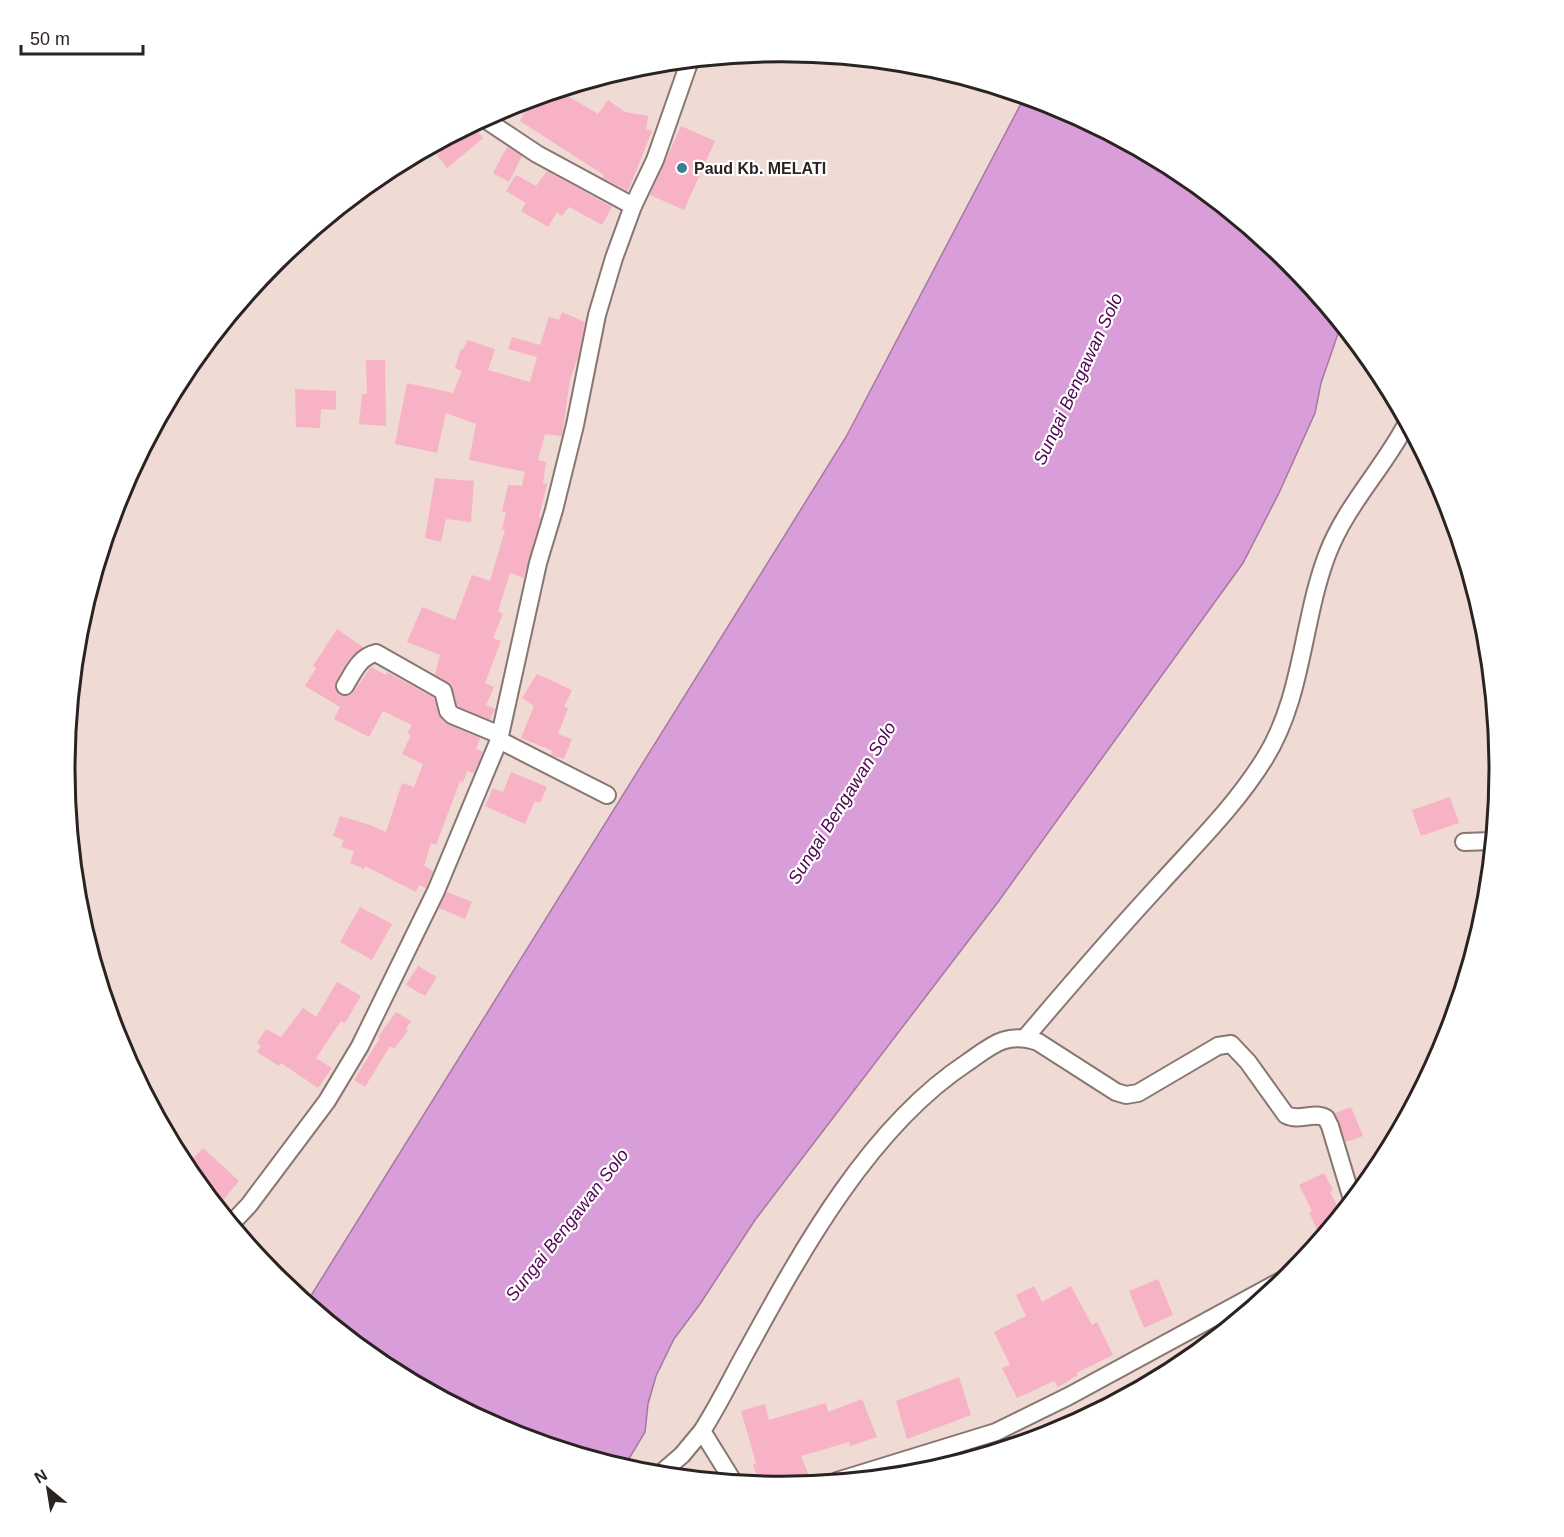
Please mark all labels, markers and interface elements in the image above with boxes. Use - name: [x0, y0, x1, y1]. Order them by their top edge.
- scale bar: [21, 18, 142, 56]
- text: 50 m: [30, 29, 70, 49]
- place label: Paud Kb. MELATI: [694, 160, 826, 177]
- marker: Paud Kb. MELATI: [675, 161, 689, 175]
- water label: Sungai Bengawan Solo: [1029, 290, 1127, 468]
- water label: Sungai Bengawan Solo: [784, 718, 900, 888]
- water label: Sungai Bengawan Solo: [502, 1145, 632, 1305]
- north arrow: [18, 1459, 78, 1519]
- text: N: [31, 1466, 50, 1487]

